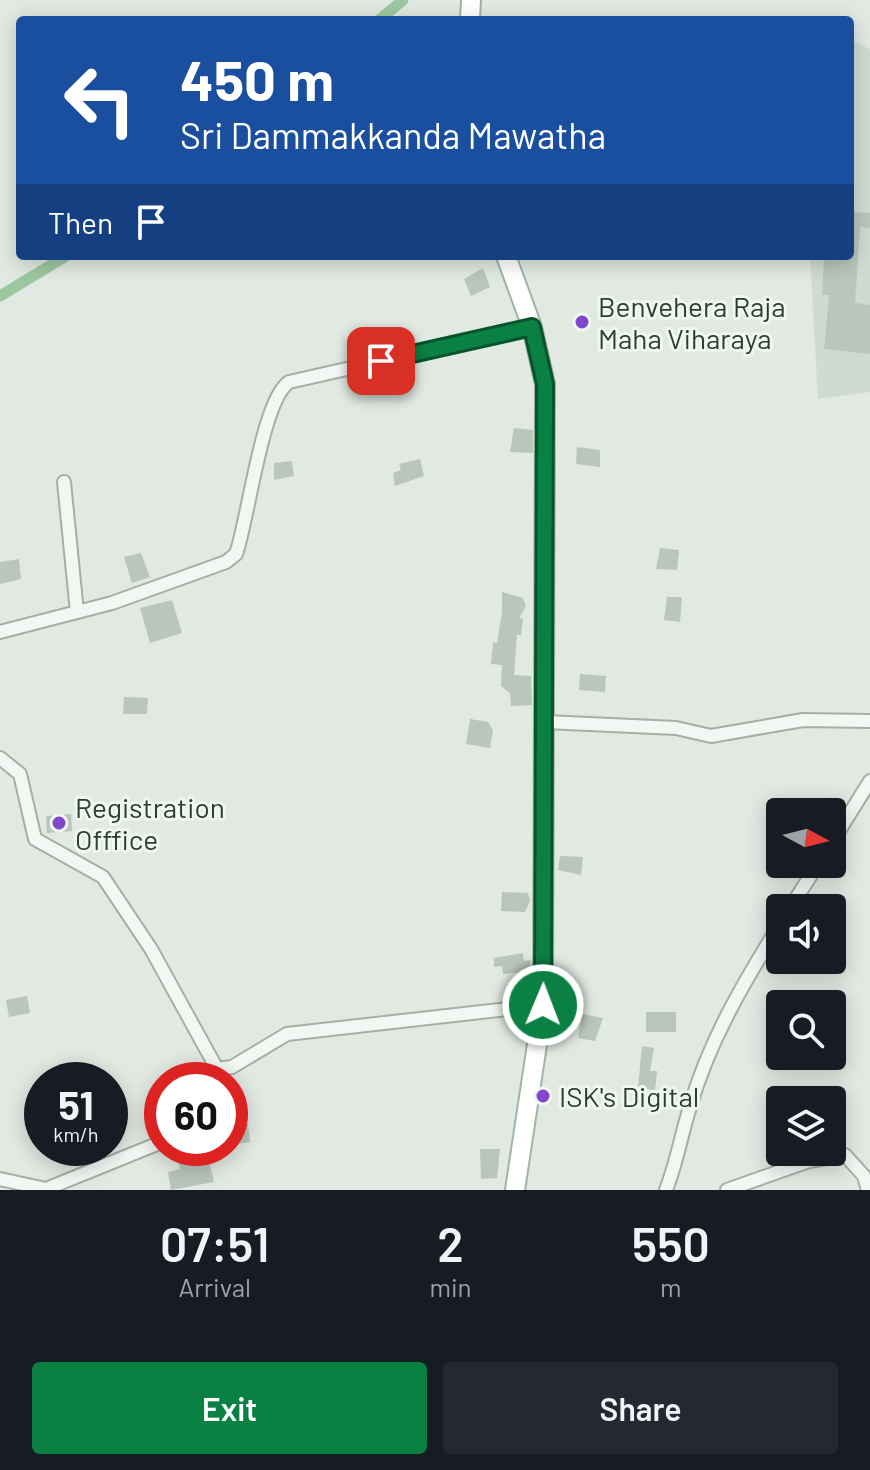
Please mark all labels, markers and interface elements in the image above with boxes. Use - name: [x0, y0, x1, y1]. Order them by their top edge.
- text: 450 m: [180, 45, 334, 112]
- icon: left: [48, 48, 152, 152]
- text: Sri Dammakkanda Mawatha: [180, 113, 606, 156]
- icon: arrive: [129, 200, 173, 244]
- text: Then: [48, 204, 113, 240]
- place label: Benvehera Raja Maha Viharaya: [598, 289, 786, 355]
- marker: Benvehera Raja Maha Viharaya: [573, 313, 591, 331]
- pin: [347, 327, 415, 395]
- icon: arrive: [359, 339, 403, 383]
- place label: Registration Offfice: [75, 790, 225, 856]
- north arrow: [766, 798, 846, 878]
- map controls: [766, 798, 846, 1166]
- marker: Registration Offfice: [50, 814, 68, 832]
- button: sound: [766, 894, 846, 974]
- position arrow: [501, 963, 585, 1047]
- button: search: [766, 990, 846, 1070]
- speed limit sign: 60: [144, 1062, 248, 1166]
- place label: ISK's Digital: [559, 1079, 699, 1113]
- text: 51: [58, 1080, 94, 1128]
- button: layers: [766, 1086, 846, 1166]
- marker: ISK's Digital: [534, 1087, 552, 1105]
- text: km/h: [53, 1122, 99, 1146]
- text: 07:51: [160, 1214, 269, 1272]
- text: 2: [437, 1214, 464, 1272]
- text: 550: [632, 1214, 710, 1272]
- text: Arrival: [178, 1271, 251, 1302]
- text: min: [429, 1271, 472, 1302]
- text: m: [660, 1271, 682, 1302]
- button: Exit: [32, 1362, 427, 1454]
- button: Share: [443, 1362, 838, 1454]

